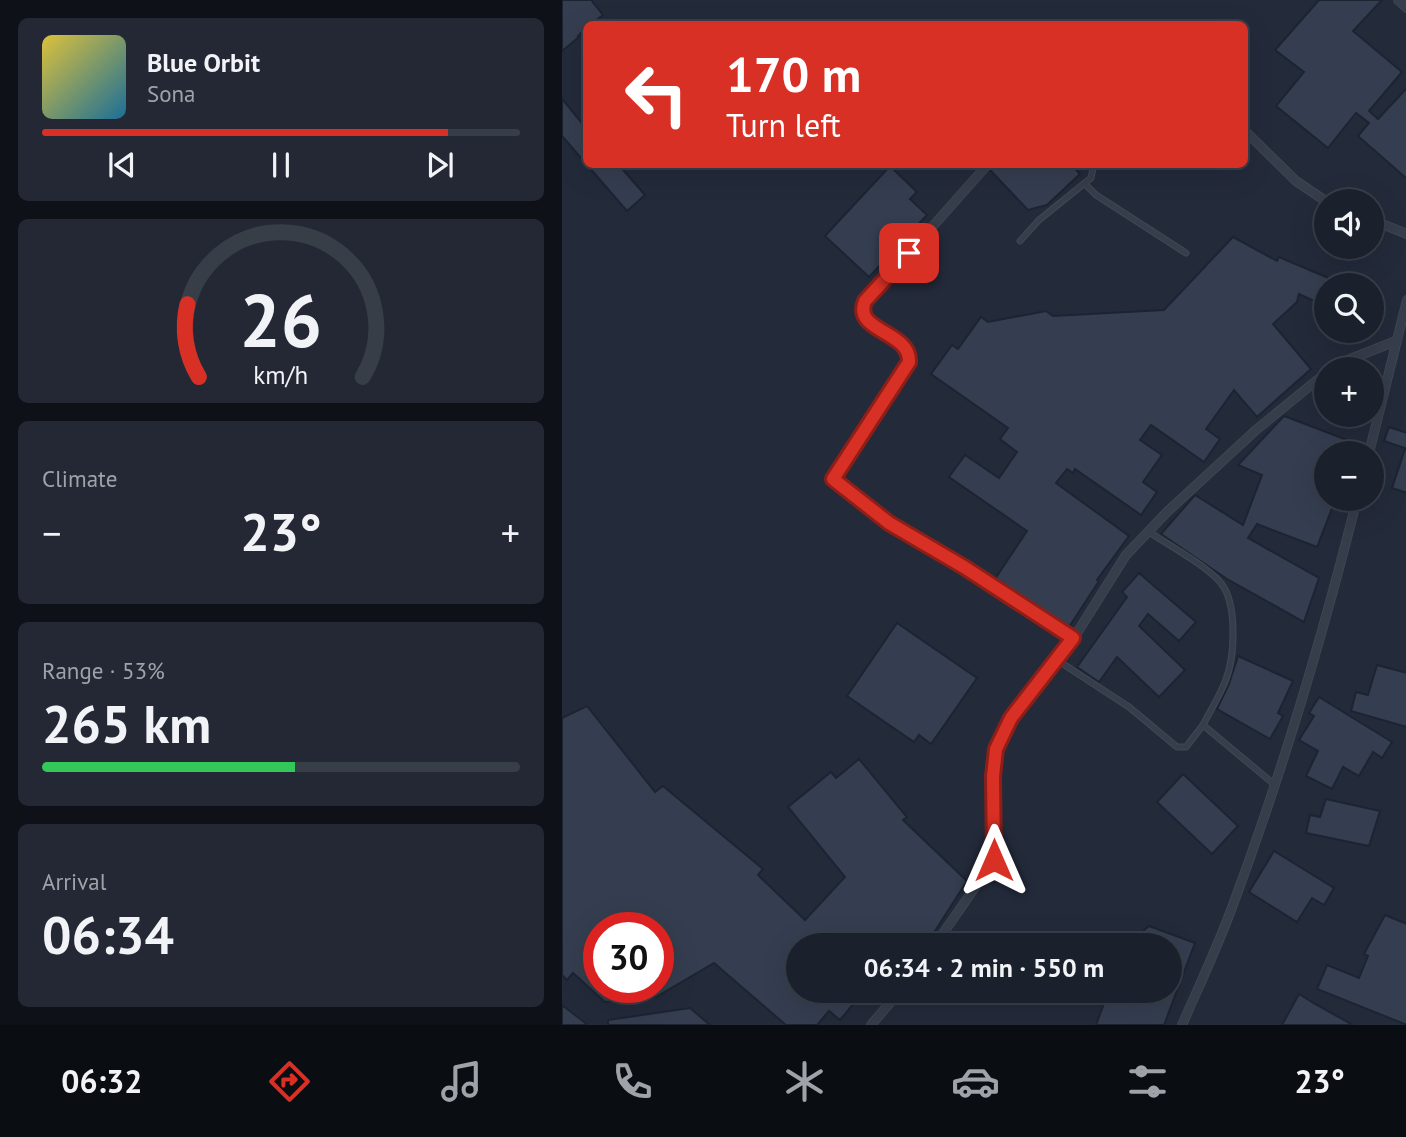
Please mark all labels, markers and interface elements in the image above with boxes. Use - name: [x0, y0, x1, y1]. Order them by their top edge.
- text: 170 m: [726, 42, 861, 106]
- text: Blue Orbit: [147, 46, 260, 79]
- icon: left: [611, 49, 702, 140]
- text: Sona: [147, 79, 196, 108]
- text: Turn left: [726, 104, 841, 146]
- icon: previous: [103, 146, 141, 184]
- icon: pause: [262, 146, 300, 184]
- icon: next: [421, 146, 459, 184]
- map controls: [1314, 189, 1384, 511]
- button: sound: [1314, 189, 1384, 259]
- pin: [879, 223, 939, 283]
- icon: arrive: [890, 234, 928, 272]
- button: search: [1314, 273, 1384, 343]
- text: 26: [240, 274, 322, 368]
- button: +: [1314, 357, 1384, 427]
- text: km/h: [254, 359, 308, 391]
- button: −: [1314, 441, 1384, 511]
- text: Climate: [42, 464, 117, 493]
- text: 23°: [240, 498, 322, 565]
- text: −: [42, 508, 61, 557]
- text: +: [501, 508, 520, 557]
- text: Range · 53%: [42, 656, 165, 685]
- text: 265 km: [42, 690, 211, 757]
- position arrow: [957, 823, 1031, 897]
- text: Arrival: [42, 867, 106, 896]
- text: 06:34: [42, 901, 174, 968]
- speed limit sign: 30: [583, 912, 674, 1003]
- text: 06:34 · 2 min · 550 m: [864, 951, 1104, 984]
- icon: directions: [265, 1057, 314, 1106]
- icon: music: [437, 1057, 486, 1106]
- icon: phone: [608, 1057, 657, 1106]
- icon: climate: [780, 1057, 829, 1106]
- icon: car: [951, 1057, 1000, 1106]
- icon: filters: [1123, 1057, 1172, 1106]
- text: 06:32: [61, 1060, 142, 1102]
- text: 23°: [1294, 1060, 1345, 1102]

